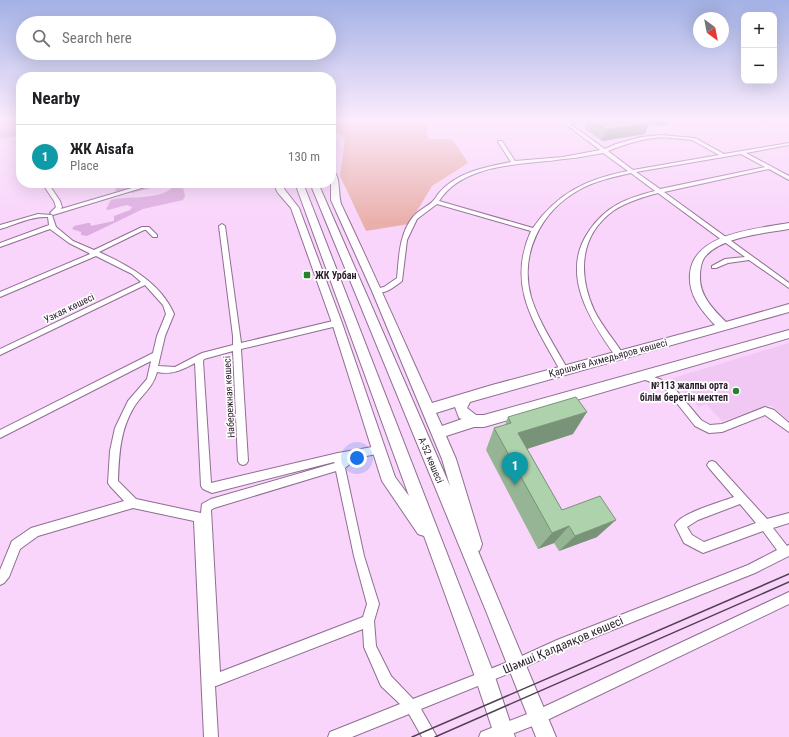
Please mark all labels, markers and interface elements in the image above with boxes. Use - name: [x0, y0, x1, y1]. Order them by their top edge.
- north arrow: [693, 12, 729, 48]
- map controls: [741, 12, 777, 84]
- button: +: [741, 12, 777, 48]
- search box: [16, 16, 336, 60]
- icon: search: [30, 27, 52, 49]
- text: Search here: [62, 29, 132, 47]
- button: −: [741, 48, 777, 84]
- text: Nearby: [32, 88, 80, 108]
- text: ЖК Aisafa: [70, 140, 134, 158]
- text: 1: [42, 149, 48, 164]
- text: 130 m: [288, 149, 320, 164]
- text: Place: [70, 158, 99, 173]
- marker: ЖК Урбан: [302, 270, 312, 280]
- place label: ЖК Урбан: [315, 270, 357, 281]
- street label: Узкая көшесі: [42, 291, 96, 325]
- street label: Қаршыға Ахмедьяров көшесі: [547, 337, 669, 379]
- street label: Набережная көшесі: [221, 356, 237, 438]
- place label: №113 жалпы орта білім беретін мектеп: [640, 380, 728, 403]
- marker: №113 жалпы орта білім беретін мектеп: [731, 386, 741, 396]
- street label: А-52 көшесі: [416, 435, 446, 485]
- your location: [347, 448, 367, 468]
- pin: 1: [502, 452, 528, 485]
- street label: Шәмші Қалдаяқов көшесі: [501, 613, 625, 677]

